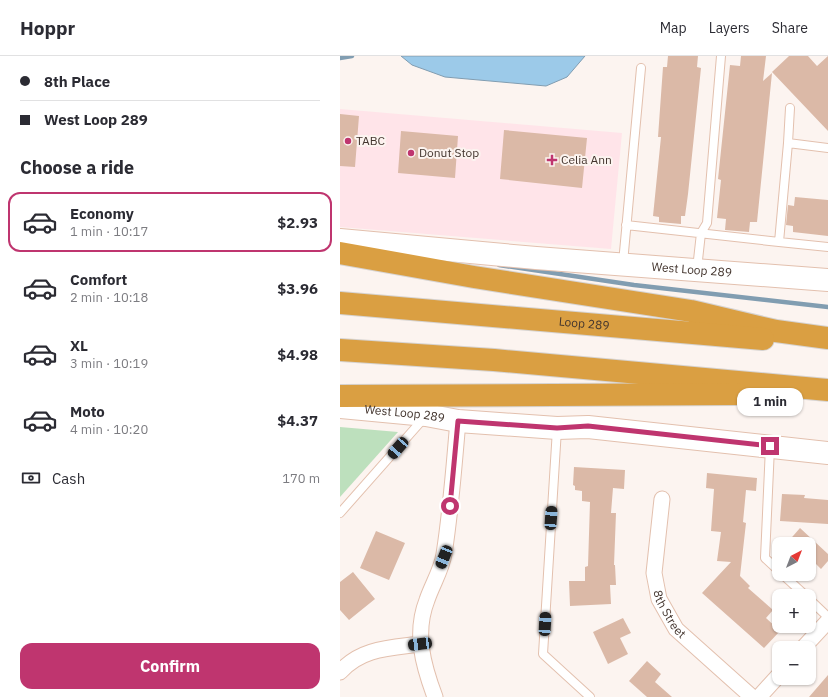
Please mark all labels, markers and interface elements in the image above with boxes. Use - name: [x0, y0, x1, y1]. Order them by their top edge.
- text: Hoppr: [20, 16, 75, 40]
- text: Map: [660, 19, 687, 37]
- text: Layers: [709, 19, 750, 37]
- text: Share: [772, 19, 808, 37]
- text: 8th Place: [44, 72, 110, 91]
- text: West Loop 289: [44, 110, 148, 129]
- place label: TABC: [356, 133, 386, 148]
- marker: TABC: [343, 136, 353, 146]
- place label: Donut Stop: [419, 145, 479, 160]
- marker: Donut Stop: [406, 148, 416, 158]
- place label: Celia Ann: [561, 152, 612, 167]
- marker: Celia Ann: [546, 154, 558, 166]
- text: Choose a ride: [20, 156, 134, 179]
- icon: car: [22, 204, 58, 240]
- text: Economy: [70, 204, 134, 223]
- text: $2.93: [277, 213, 318, 232]
- text: 1 min · 10:17: [70, 223, 148, 240]
- street label: West Loop 289: [651, 259, 733, 280]
- icon: car: [22, 270, 58, 306]
- text: Comfort: [70, 270, 127, 289]
- text: $3.96: [277, 279, 318, 298]
- text: 2 min · 10:18: [70, 289, 148, 306]
- street label: Loop 289: [558, 314, 610, 333]
- icon: car: [22, 336, 58, 372]
- text: XL: [70, 336, 88, 355]
- text: $4.98: [277, 345, 318, 364]
- text: 3 min · 10:19: [70, 355, 148, 372]
- callout: 1 min: [737, 388, 803, 416]
- text: 1 min: [753, 393, 787, 410]
- street label: West Loop 289: [364, 401, 446, 425]
- icon: car: [22, 402, 58, 438]
- text: Moto: [70, 402, 105, 421]
- text: $4.37: [277, 411, 318, 430]
- text: 4 min · 10:20: [70, 421, 148, 438]
- car: [386, 435, 410, 461]
- route end: [761, 437, 779, 455]
- icon: cash: [20, 467, 42, 489]
- text: Cash: [52, 469, 85, 488]
- text: 170 m: [282, 470, 320, 487]
- route start: [441, 497, 459, 515]
- car: [544, 506, 558, 530]
- north arrow: [772, 537, 816, 581]
- map controls: [772, 537, 816, 685]
- car: [434, 544, 454, 570]
- street label: 8th Street: [650, 589, 689, 641]
- button: +: [772, 589, 816, 633]
- car: [538, 612, 552, 636]
- car: [407, 637, 433, 651]
- button: −: [772, 641, 816, 685]
- button: Confirm: [20, 643, 320, 689]

